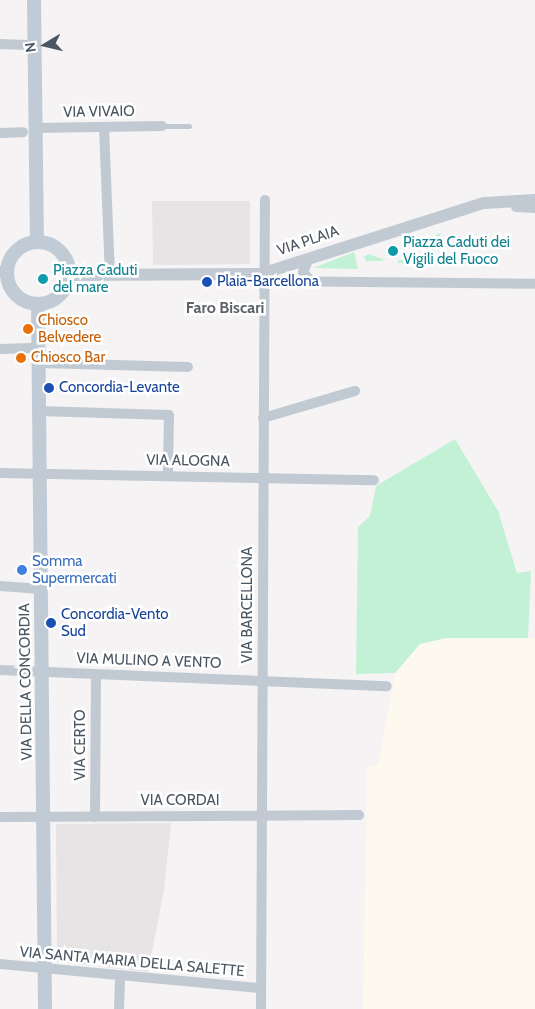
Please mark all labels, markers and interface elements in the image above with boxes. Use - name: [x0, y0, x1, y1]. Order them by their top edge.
- north arrow: [20, 20, 70, 70]
- text: N: [21, 41, 40, 54]
- street label: VIA VIVAIO: [63, 102, 135, 122]
- street label: VIA PLAIA: [275, 222, 341, 260]
- place label: Piazza Caduti dei Vigili del Fuoco: [403, 233, 510, 268]
- marker: Piazza Caduti dei Vigili del Fuoco: [387, 245, 399, 257]
- place label: Piazza Caduti del mare: [53, 261, 137, 296]
- marker: Piazza Caduti del mare: [37, 273, 49, 285]
- place label: Plaia-Barcellona: [217, 273, 319, 291]
- marker: Plaia-Barcellona: [201, 276, 213, 288]
- district label: Faro Biscari: [186, 298, 264, 318]
- place label: Chiosco Belvedere: [38, 311, 101, 346]
- marker: Chiosco Belvedere: [22, 323, 34, 335]
- place label: Chiosco Bar: [31, 349, 105, 367]
- marker: Chiosco Bar: [15, 352, 27, 364]
- place label: Concordia-Levante: [59, 379, 180, 397]
- marker: Concordia-Levante: [43, 382, 55, 394]
- street label: VIA ALOGNA: [146, 451, 230, 471]
- street label: VIA BARCELLONA: [239, 547, 257, 663]
- place label: Somma Supermercati: [32, 552, 117, 587]
- marker: Somma Supermercati: [16, 564, 28, 576]
- street label: VIA DELLA CONCORDIA: [16, 603, 36, 761]
- place label: Concordia-Vento Sud: [61, 605, 168, 640]
- marker: Concordia-Vento Sud: [45, 617, 57, 629]
- street label: VIA MULINO A VENTO: [76, 649, 222, 673]
- street label: VIA CERTO: [72, 709, 90, 781]
- street label: VIA CORDAI: [140, 792, 220, 810]
- street label: VIA SANTA MARIA DELLA SALETTE: [19, 943, 245, 981]

